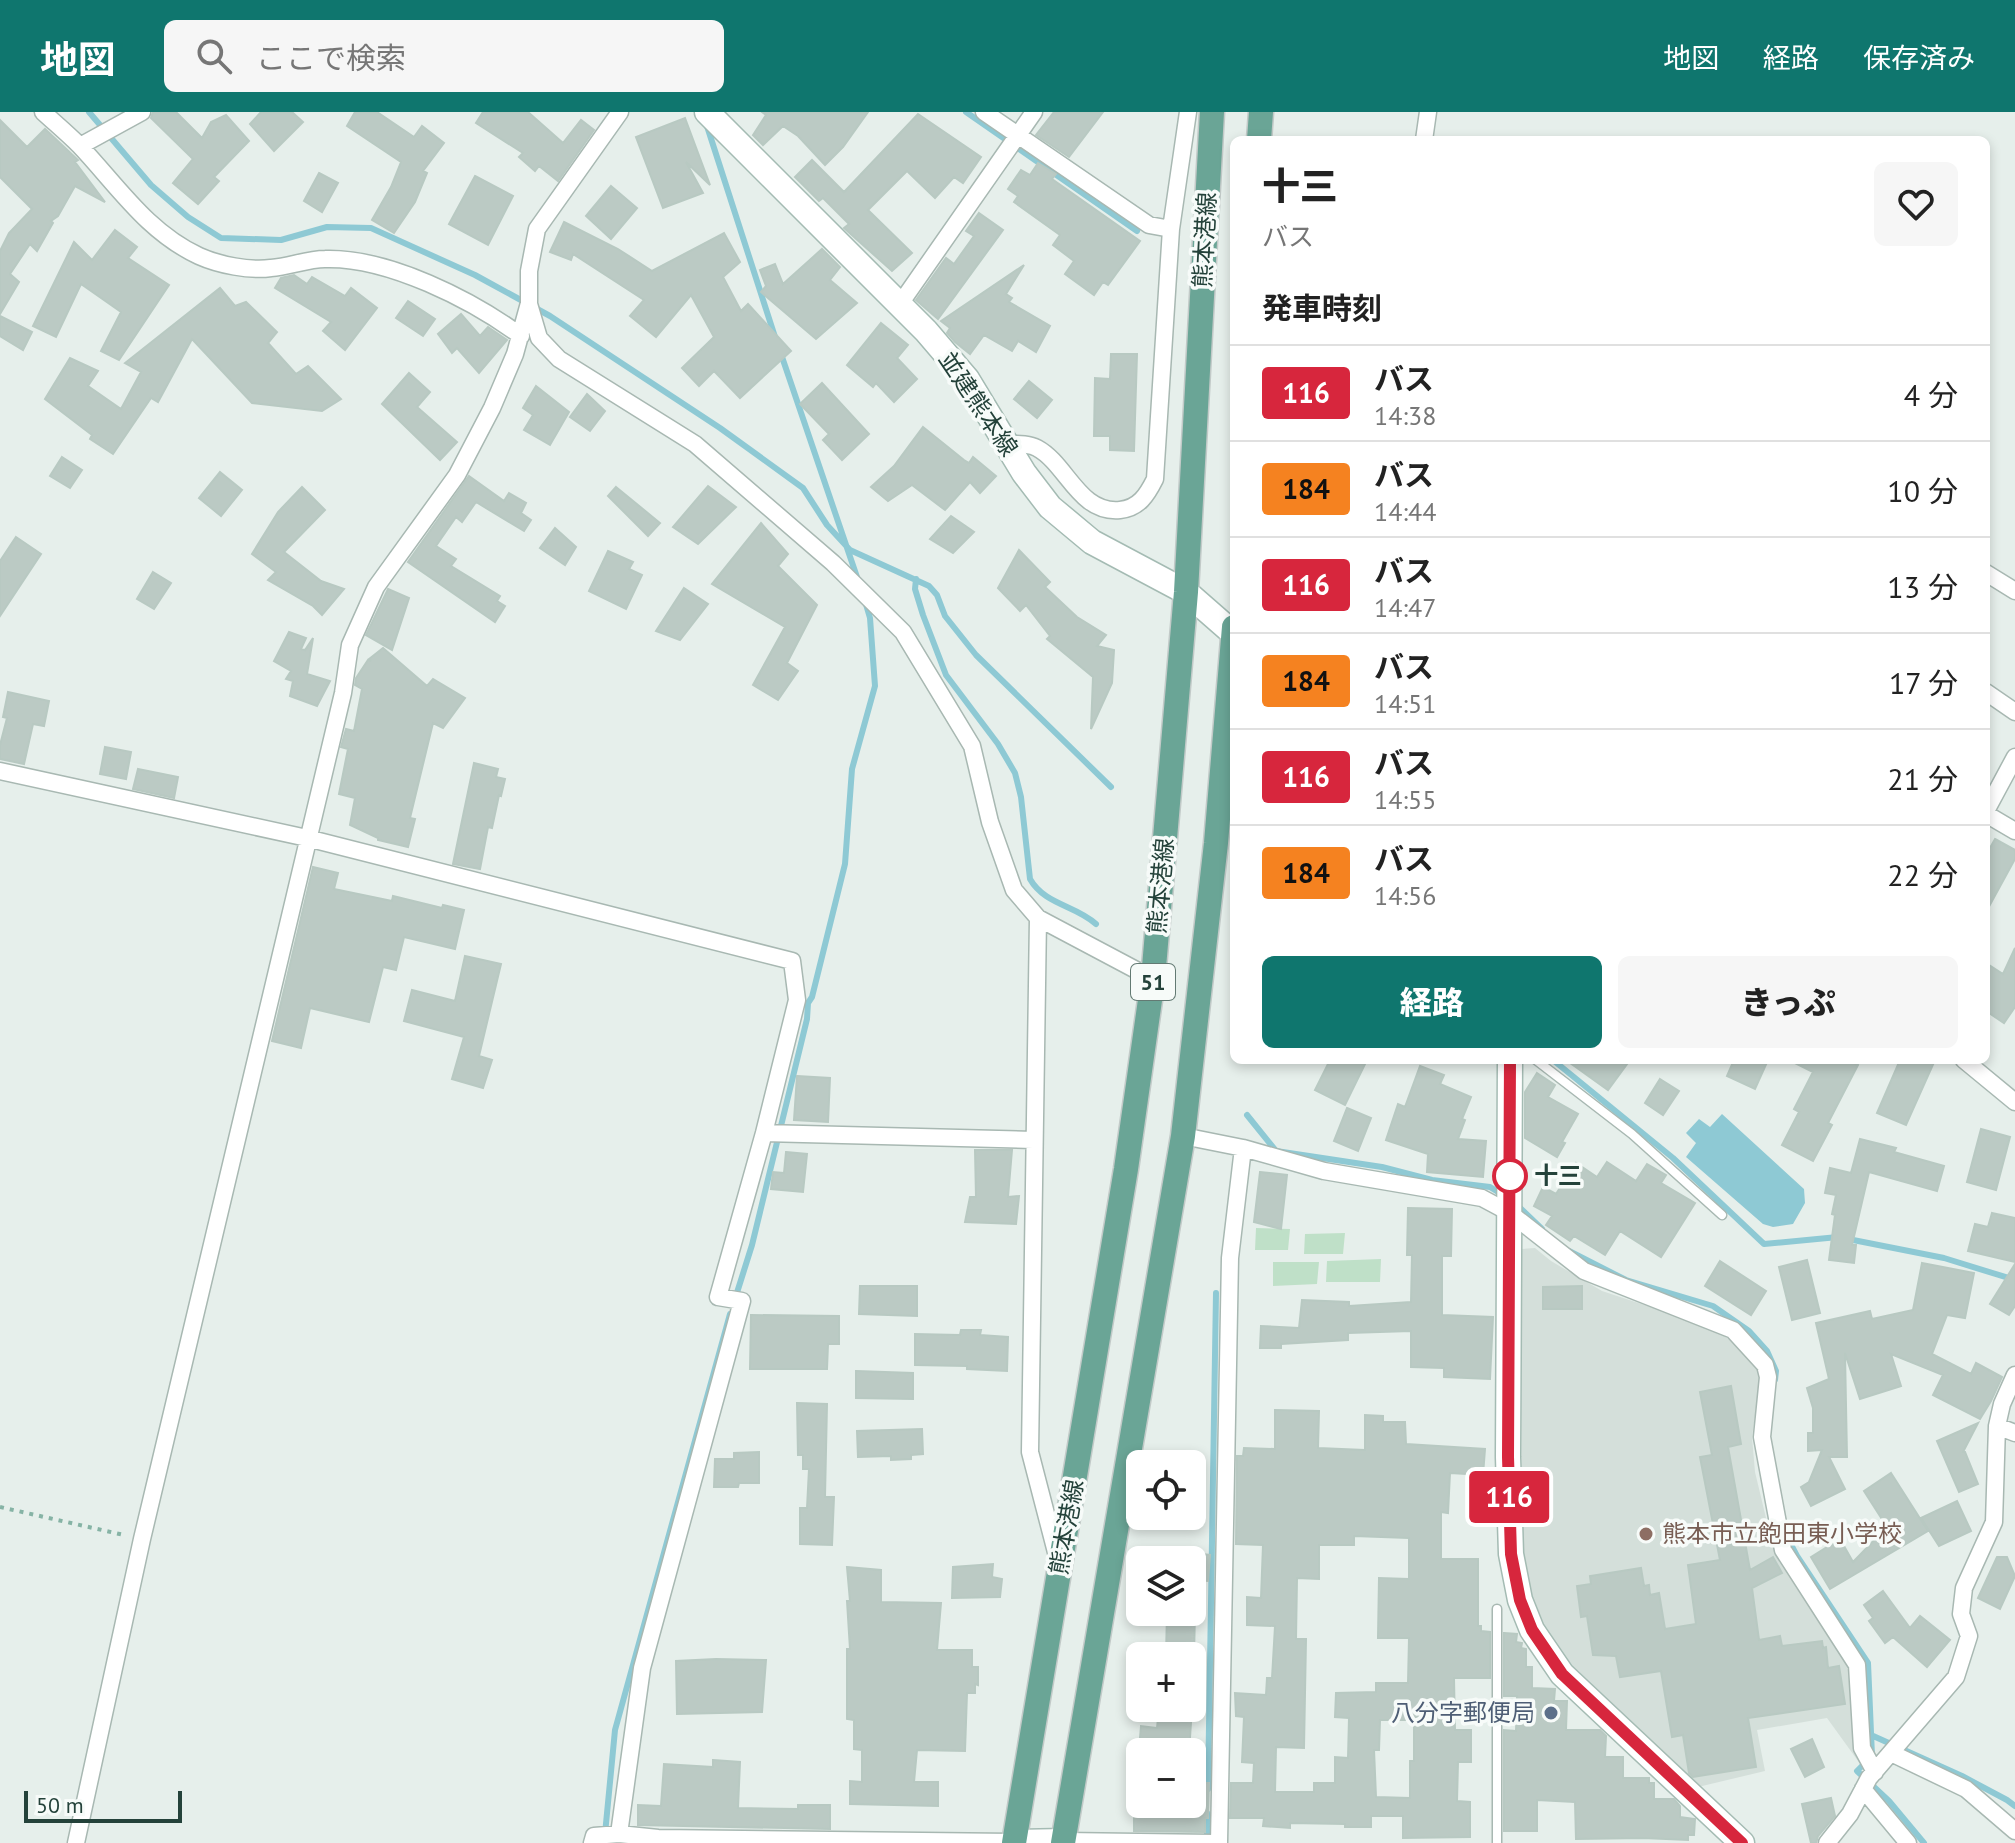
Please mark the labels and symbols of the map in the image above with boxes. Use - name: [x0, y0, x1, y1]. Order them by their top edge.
- street label: 熊本港線: [1187, 191, 1222, 289]
- street label: 並建熊本線: [932, 345, 1025, 462]
- street label: 熊本港線: [1141, 837, 1180, 935]
- road number: 51: [1131, 964, 1175, 1000]
- marker: 十三: [1493, 1159, 1527, 1193]
- place label: 十三: [1534, 1160, 1582, 1191]
- line badge: 116: [1463, 1471, 1555, 1523]
- street label: 熊本港線: [1043, 1477, 1090, 1577]
- place label: 熊本市立飽田東小学校: [1662, 1518, 1902, 1549]
- marker: 熊本市立飽田東小学校: [1637, 1525, 1655, 1543]
- place label: 八分字郵便局: [1391, 1697, 1535, 1728]
- marker: 八分字郵便局: [1542, 1704, 1560, 1722]
- scale bar: [24, 1787, 182, 1823]

